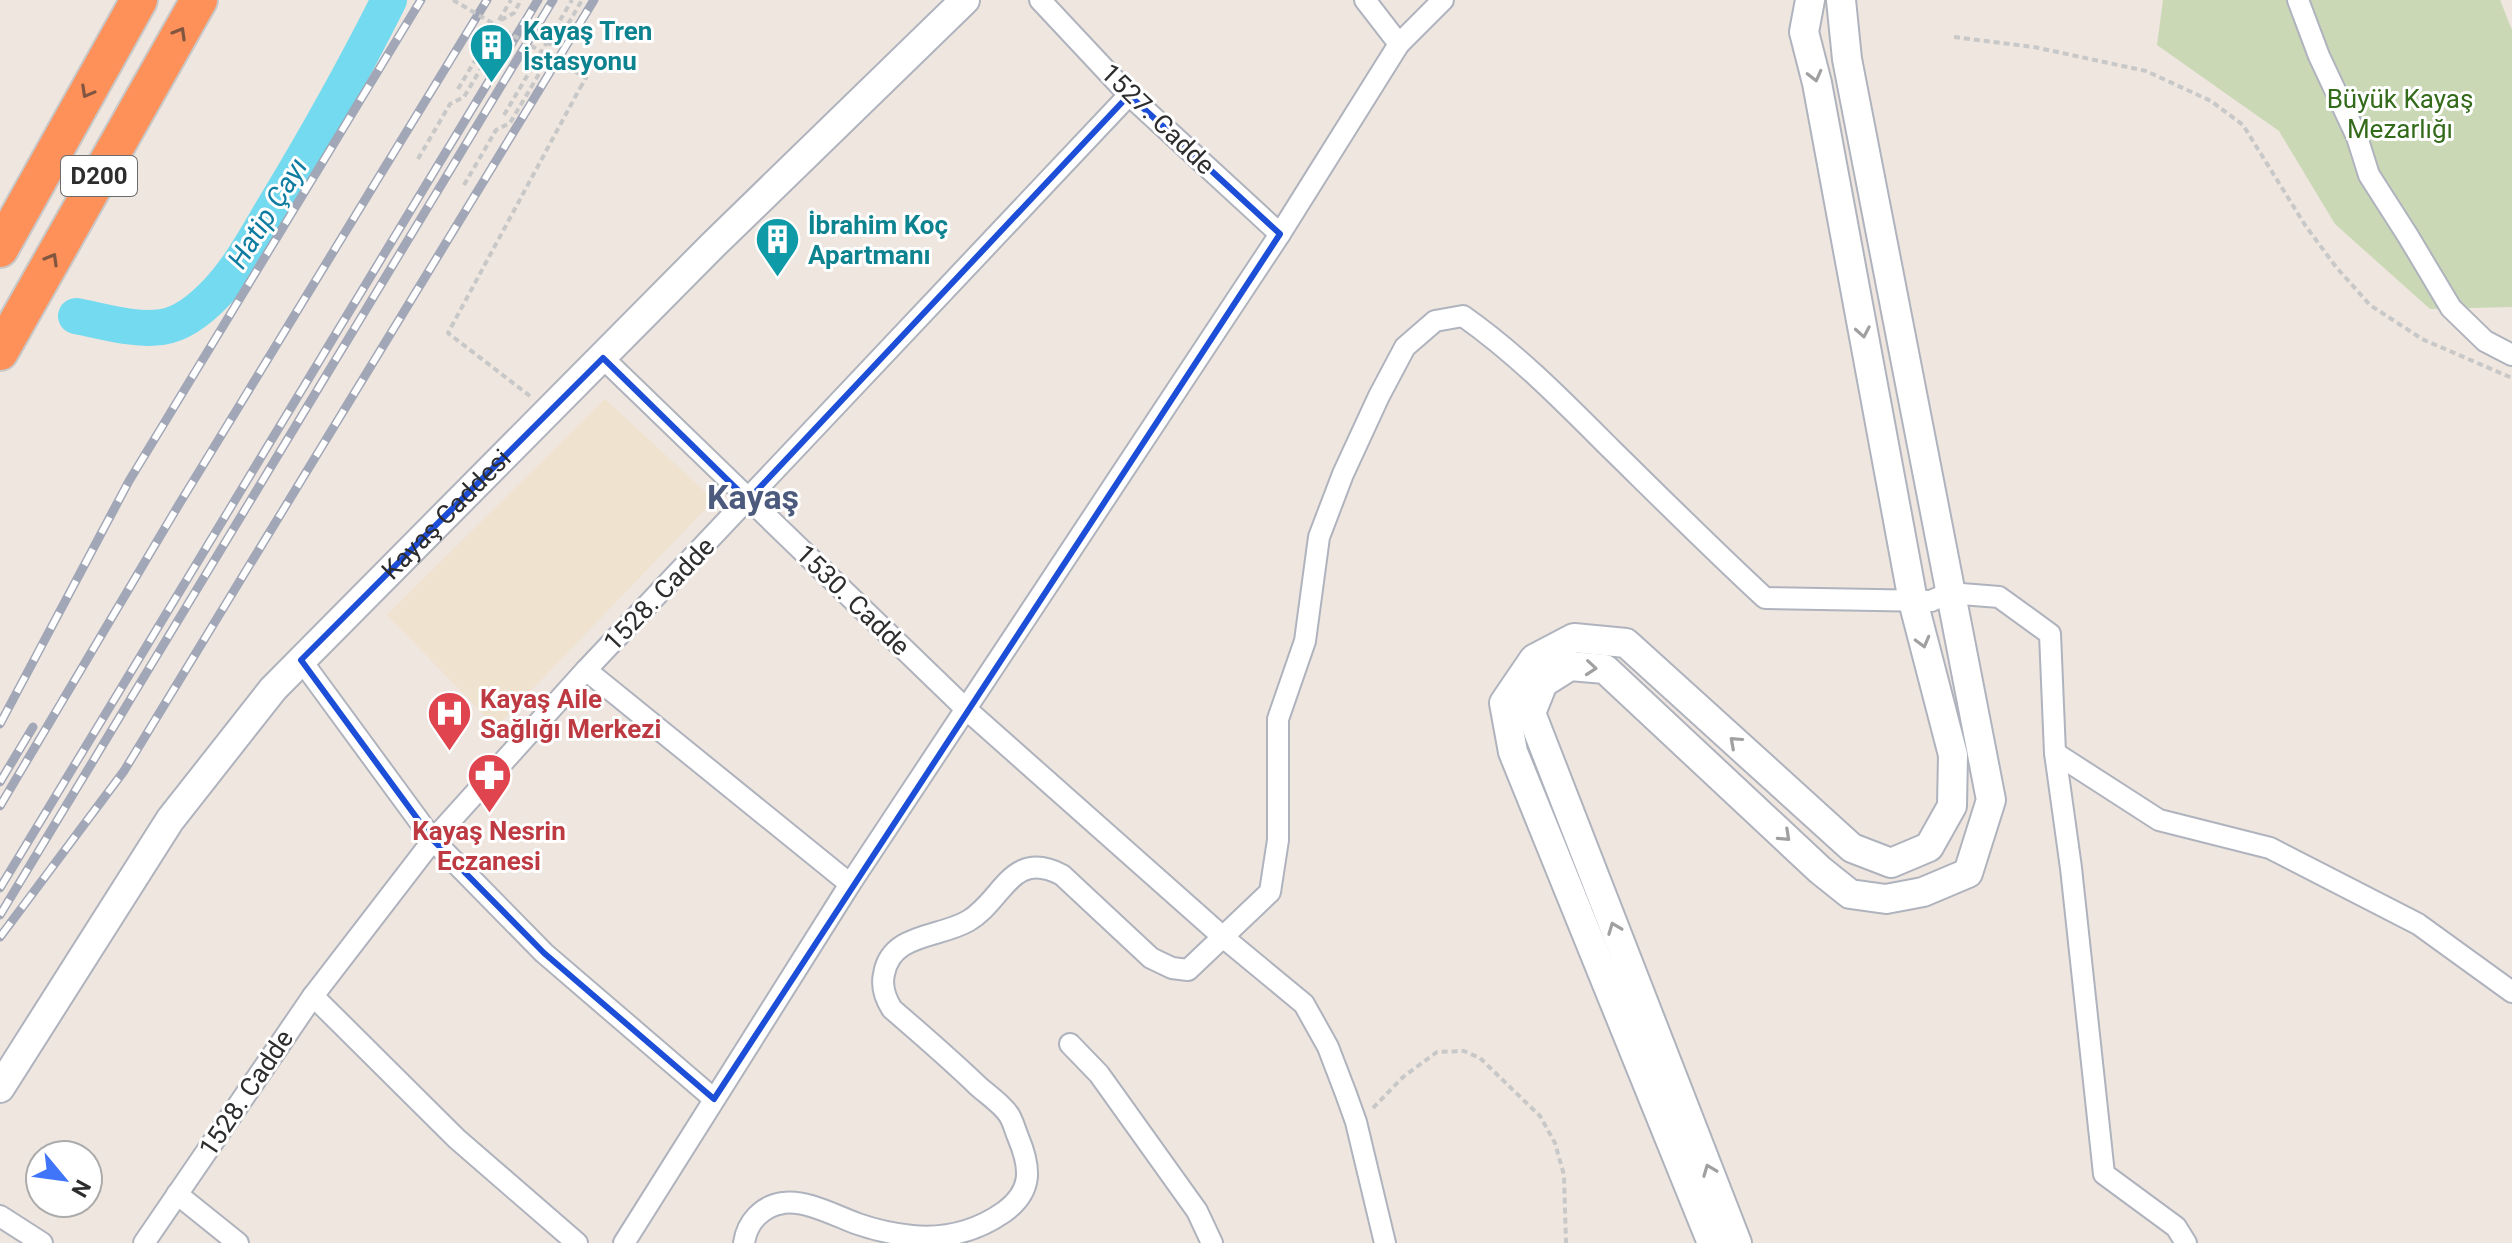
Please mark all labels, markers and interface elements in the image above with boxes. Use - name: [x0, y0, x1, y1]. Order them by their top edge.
- place label: Kayaş Tren İstasyonu: [523, 16, 652, 76]
- building icon: Kayaş Tren İstasyonu: [468, 22, 516, 85]
- one-way arrow: [170, 28, 186, 42]
- street label: 1527. Cadde: [1095, 58, 1221, 180]
- one-way arrow: [1806, 69, 1823, 82]
- one-way arrow: [82, 84, 97, 99]
- park label: Büyük Kayaş Mezarlığı: [2327, 84, 2473, 144]
- water label: Hatip Çayı: [221, 152, 314, 274]
- road number: D200: [61, 156, 137, 196]
- place label: İbrahim Koç Apartmanı: [808, 210, 948, 270]
- building icon: İbrahim Koç Apartmanı: [753, 216, 801, 279]
- one-way arrow: [42, 254, 58, 268]
- one-way arrow: [1854, 325, 1871, 338]
- street label: Kayaş Caddesi: [376, 443, 517, 585]
- district label: Kayaş: [707, 477, 799, 517]
- street label: 1528. Cadde: [598, 531, 720, 657]
- street label: 1530. Cadde: [790, 539, 916, 661]
- one-way arrow: [1914, 634, 1931, 648]
- one-way arrow: [1584, 659, 1597, 676]
- place label: Kayaş Aile Sağlığı Merkezi: [480, 684, 661, 744]
- hospital icon: Kayaş Aile Sağlığı Merkezi: [425, 690, 473, 753]
- one-way arrow: [1730, 736, 1744, 751]
- pharmacy icon: Kayaş Nesrin Eczanesi: [465, 752, 513, 815]
- place label: Kayaş Nesrin Eczanesi: [412, 816, 566, 876]
- one-way arrow: [1775, 827, 1790, 841]
- one-way arrow: [1607, 922, 1624, 936]
- street label: 1528. Cadde: [193, 1024, 299, 1162]
- north arrow: [24, 1139, 104, 1219]
- one-way arrow: [1702, 1164, 1719, 1178]
- text: N: [66, 1176, 96, 1201]

